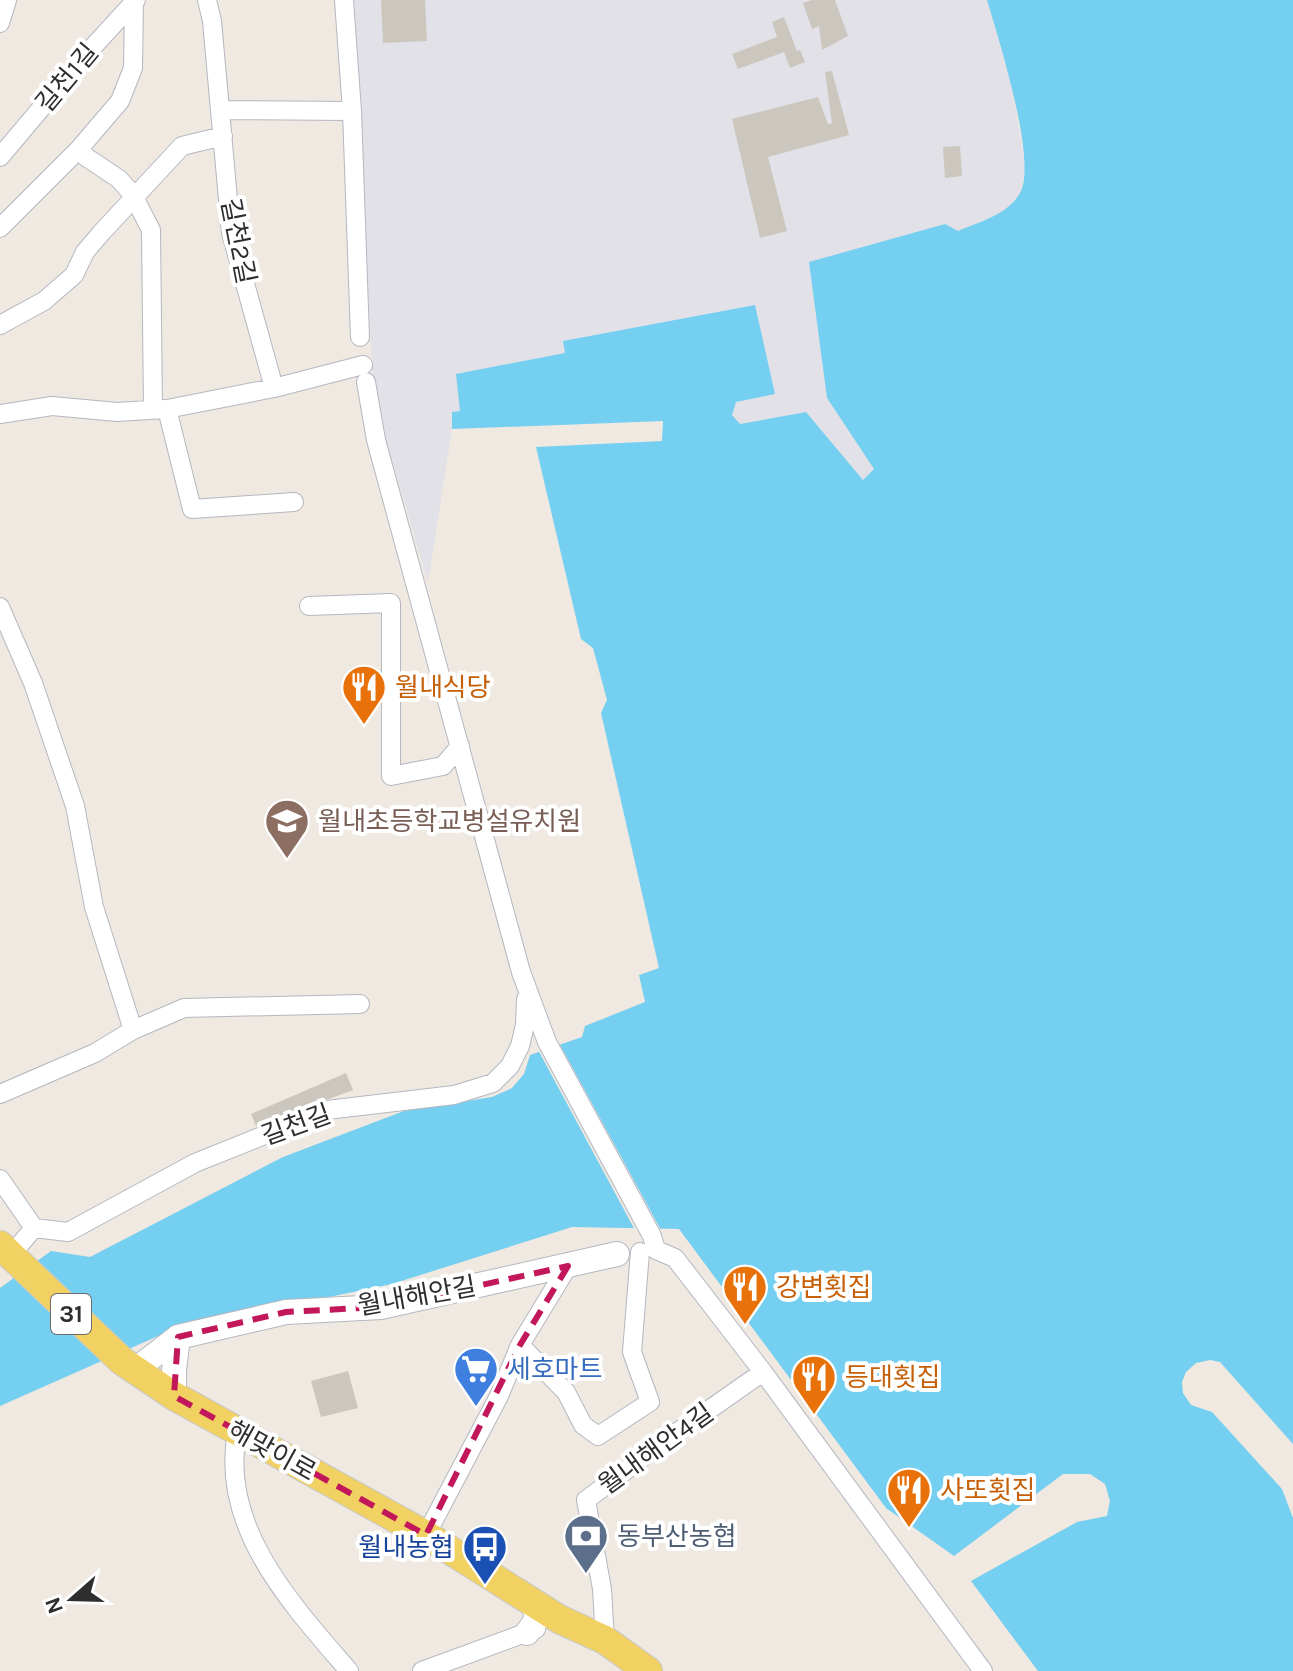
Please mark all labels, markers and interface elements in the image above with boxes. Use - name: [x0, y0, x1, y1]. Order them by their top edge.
- street label: 길천1길: [29, 37, 105, 119]
- street label: 길천2길: [215, 195, 261, 287]
- restaurant icon: 월내식당: [340, 663, 388, 726]
- place label: 월내식당: [395, 672, 491, 703]
- school or university icon: 월내초등학교병설유치원: [263, 797, 311, 860]
- place label: 월내초등학교병설유치원: [318, 806, 581, 837]
- street label: 길천길: [257, 1098, 335, 1152]
- restaurant icon: 강변횟집: [721, 1263, 769, 1326]
- street label: 월내해안길: [355, 1270, 479, 1322]
- place label: 강변횟집: [776, 1272, 872, 1303]
- road number: 31: [51, 1294, 91, 1334]
- supermarket icon: 세호마트: [452, 1345, 500, 1408]
- restaurant icon: 등대횟집: [790, 1353, 838, 1416]
- place label: 세호마트: [507, 1354, 603, 1385]
- place label: 등대횟집: [845, 1362, 941, 1393]
- street label: 월내해안4길: [593, 1397, 719, 1501]
- street label: 해맞이로: [223, 1414, 321, 1488]
- restaurant icon: 사또횟집: [885, 1466, 933, 1529]
- place label: 사또횟집: [940, 1475, 1036, 1506]
- bank icon: 동부산농협: [562, 1512, 610, 1575]
- place label: 동부산농협: [617, 1521, 737, 1552]
- bus stop icon: 월내농협: [461, 1523, 509, 1586]
- place label: 월내농협: [358, 1532, 454, 1563]
- north arrow: [32, 1559, 112, 1639]
- text: N: [39, 1594, 69, 1617]

